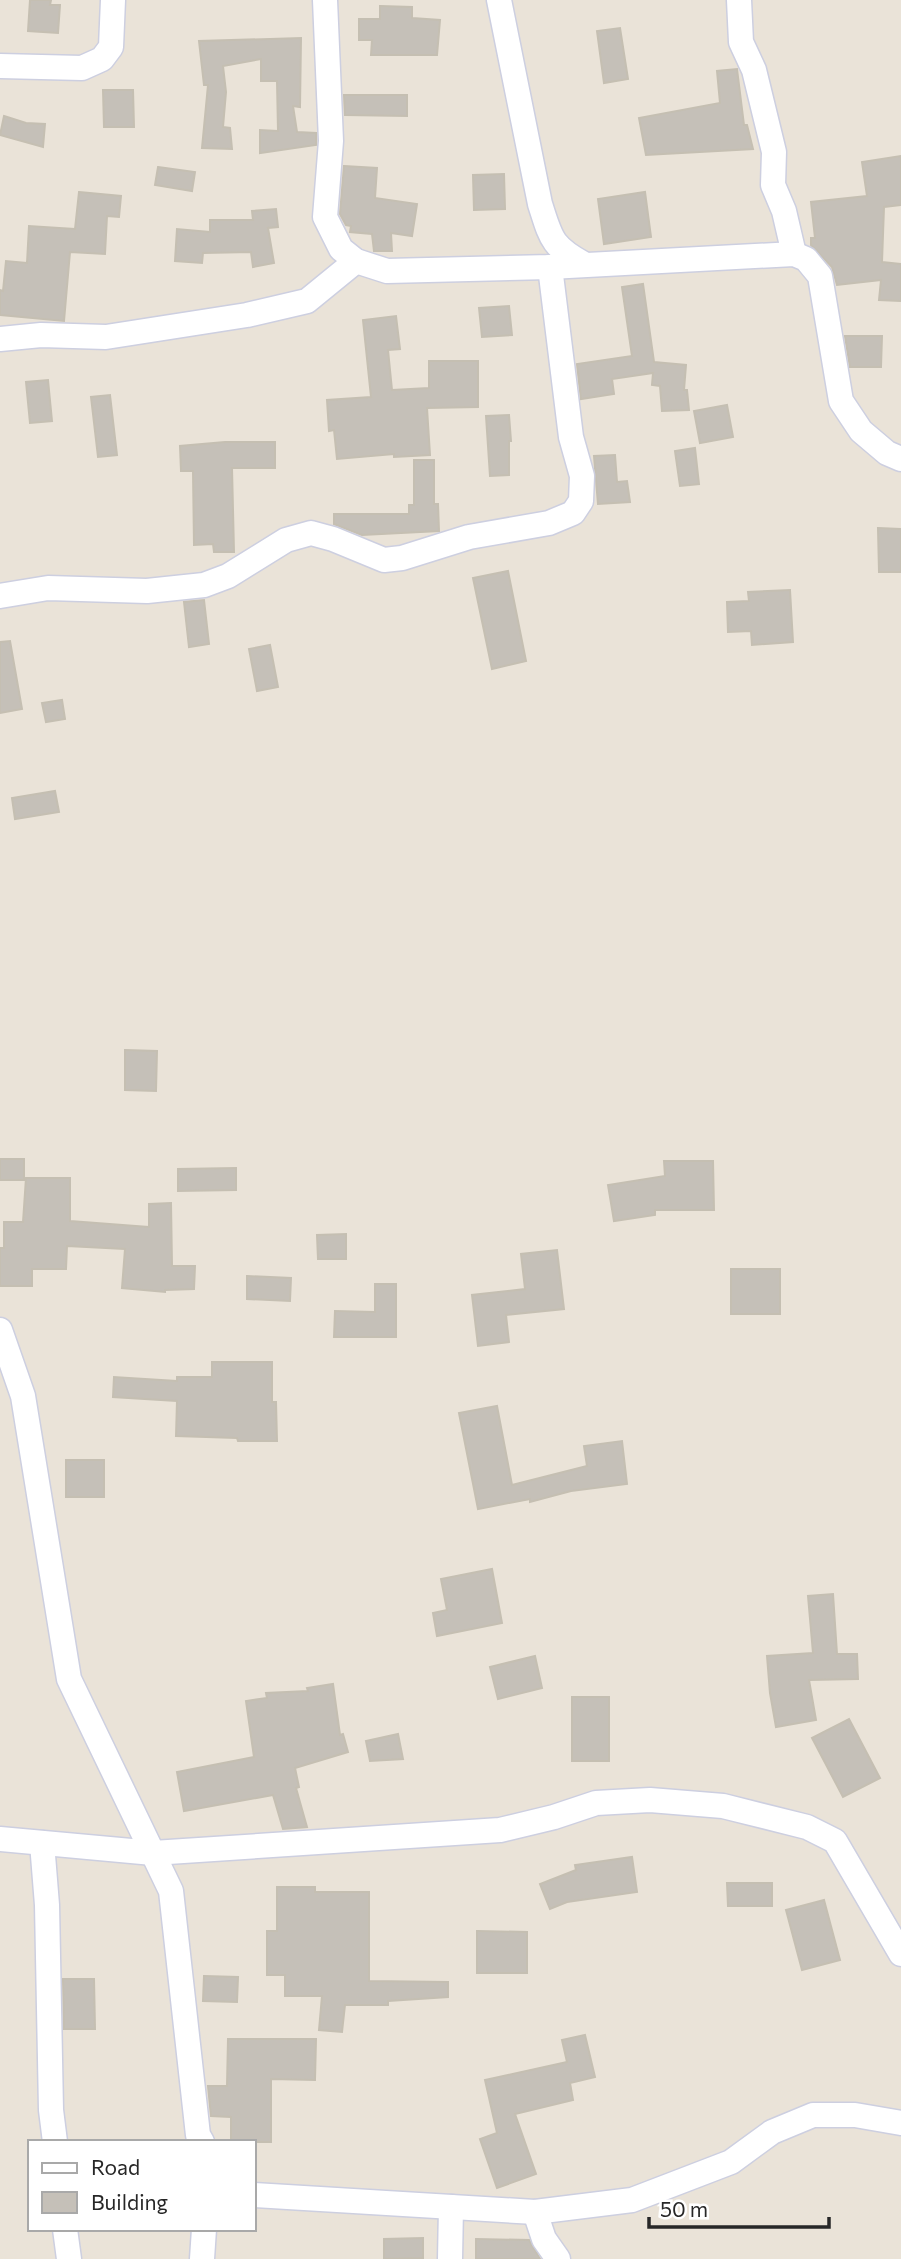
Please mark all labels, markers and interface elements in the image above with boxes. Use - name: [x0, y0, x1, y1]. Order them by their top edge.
- legend: [28, 2140, 256, 2231]
- text: Road: [91, 2154, 140, 2179]
- scale bar: [649, 2186, 829, 2230]
- text: Building: [91, 2189, 168, 2214]
- text: 50 m: [660, 2196, 708, 2221]

